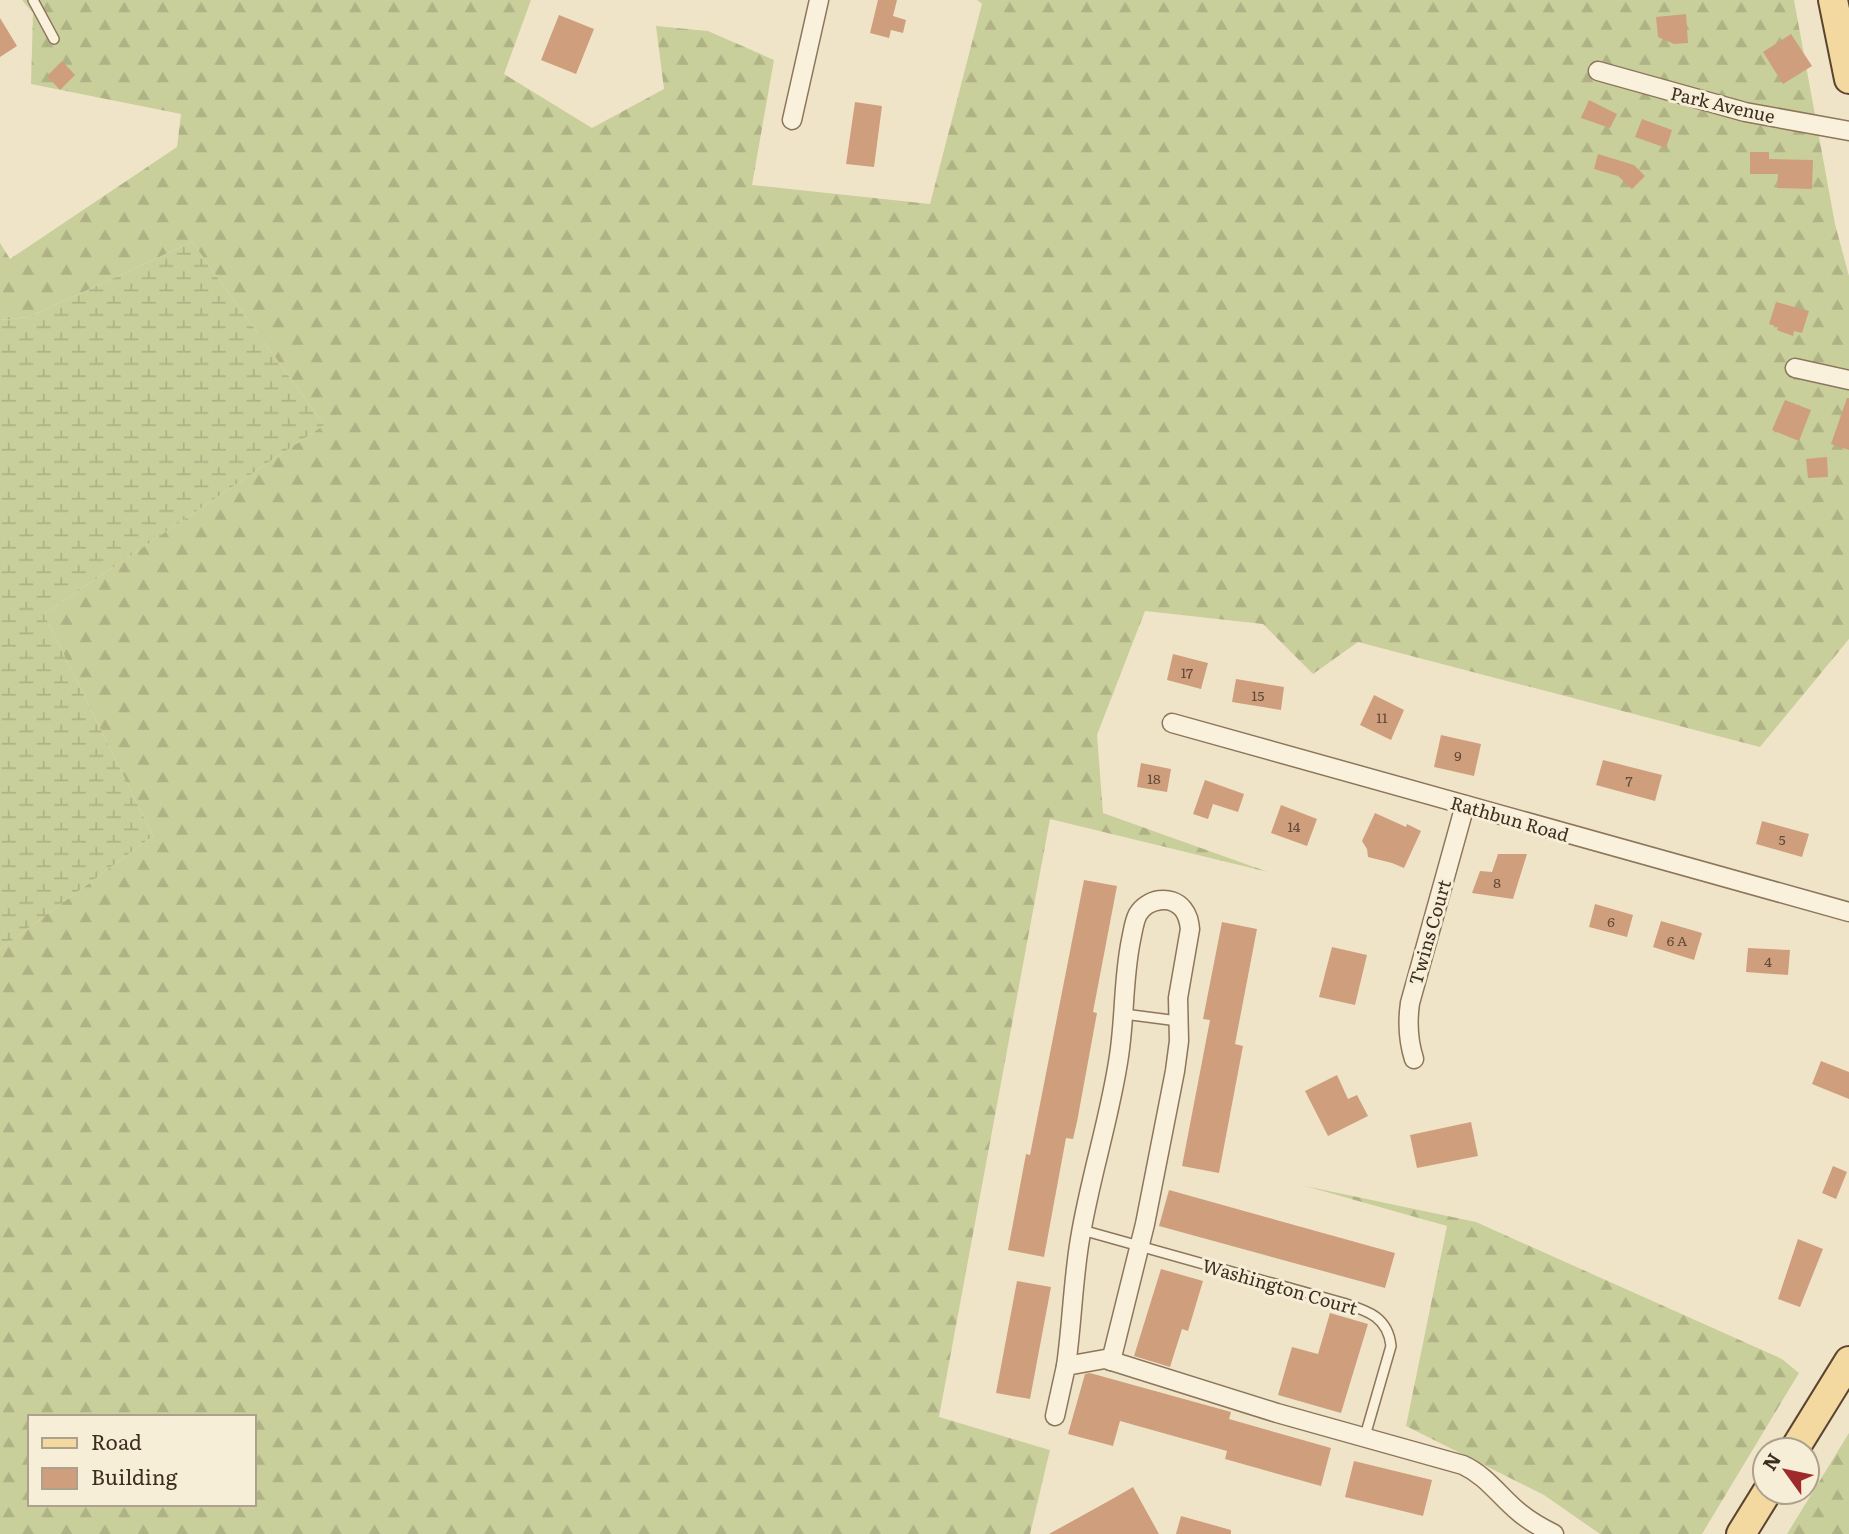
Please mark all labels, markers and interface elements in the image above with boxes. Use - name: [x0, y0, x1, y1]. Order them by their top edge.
- street label: Park Avenue: [1668, 79, 1778, 129]
- house number: 17: [1181, 662, 1193, 682]
- house number: 15: [1252, 685, 1264, 705]
- house number: 11: [1376, 707, 1388, 727]
- house number: 9: [1454, 745, 1462, 765]
- house number: 18: [1147, 768, 1161, 788]
- house number: 7: [1625, 770, 1633, 790]
- street label: Rathbun Road: [1448, 788, 1572, 848]
- house number: 14: [1288, 816, 1301, 836]
- house number: 5: [1778, 829, 1786, 849]
- house number: 8: [1493, 872, 1501, 892]
- street label: Twins Court: [1401, 875, 1457, 988]
- house number: 6: [1607, 911, 1615, 931]
- house number: 6 A: [1667, 930, 1688, 950]
- house number: 4: [1764, 951, 1772, 971]
- street label: Washington Court: [1199, 1251, 1361, 1321]
- legend: [28, 1415, 256, 1506]
- text: Road: [91, 1425, 142, 1456]
- north arrow: [1751, 1436, 1821, 1506]
- text: N: [1755, 1447, 1787, 1476]
- text: Building: [91, 1460, 178, 1491]

